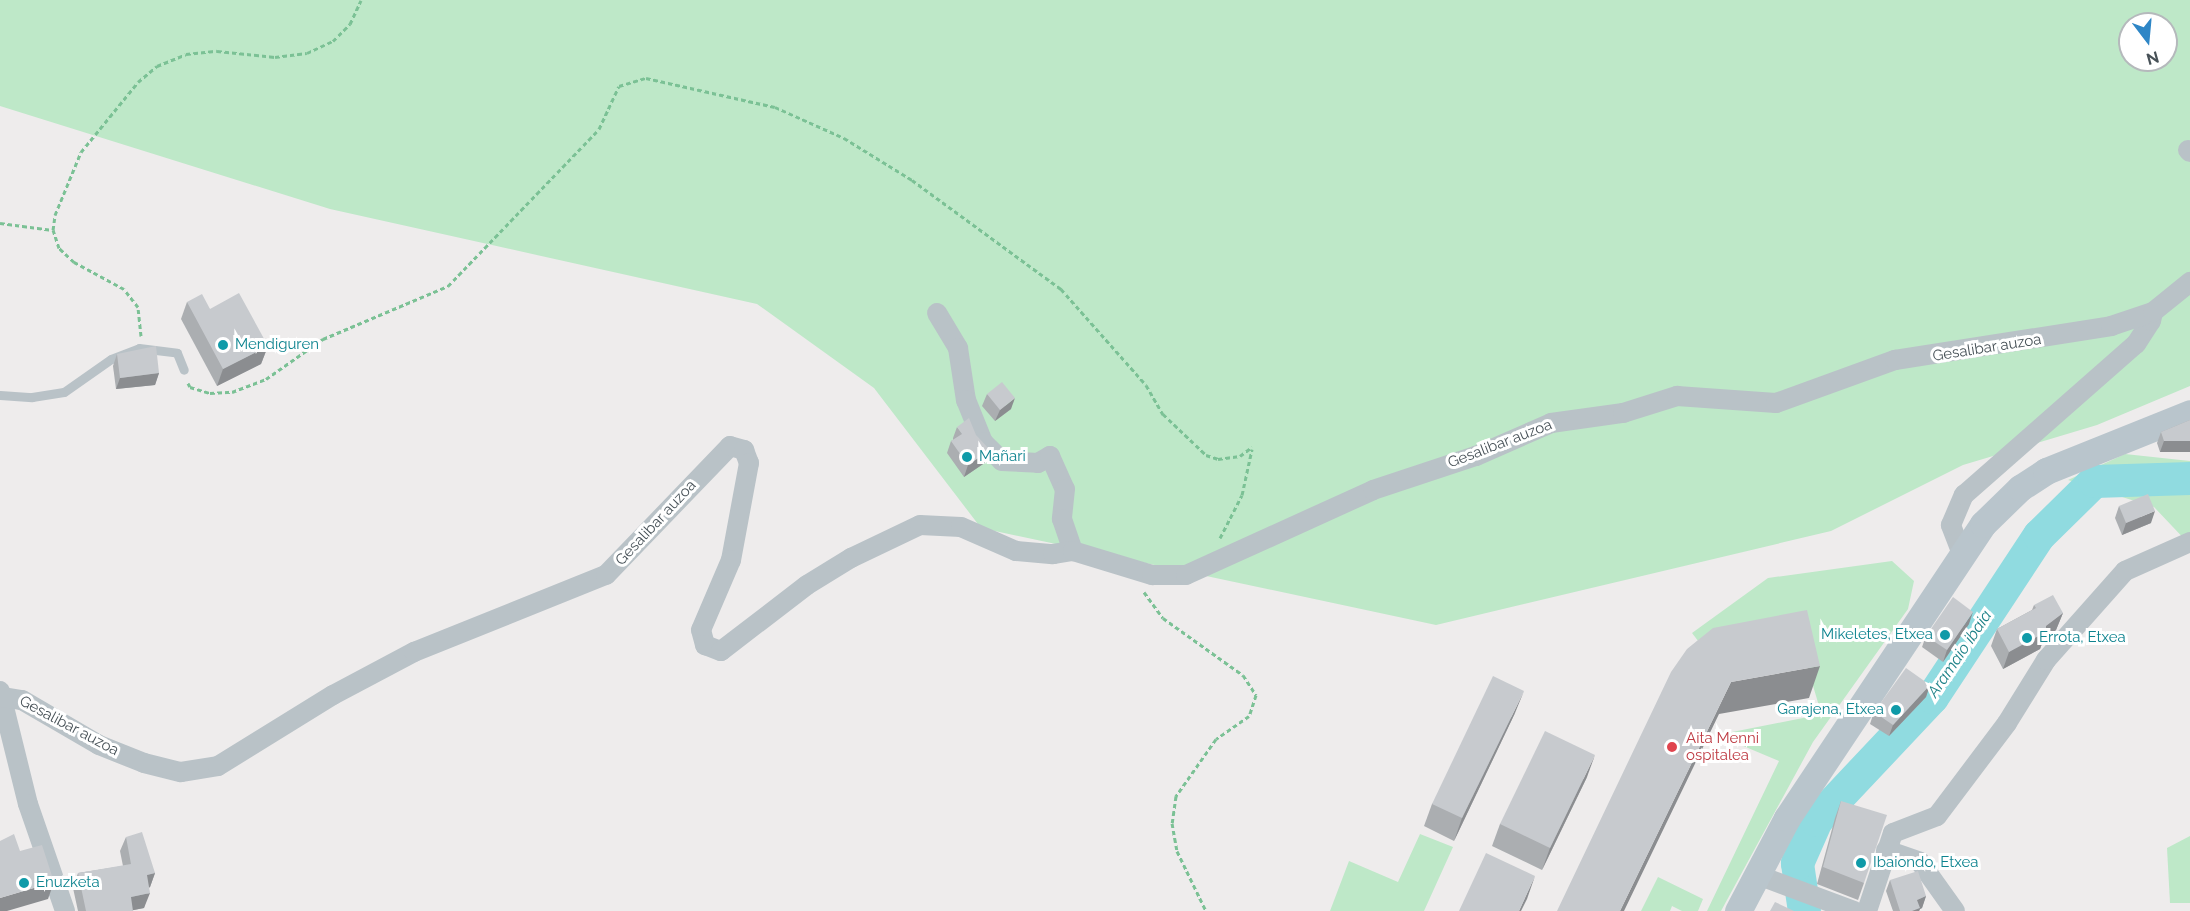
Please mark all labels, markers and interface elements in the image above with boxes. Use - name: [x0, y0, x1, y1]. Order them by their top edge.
- north arrow: [2118, 12, 2178, 72]
- text: N: [2144, 47, 2161, 69]
- street label: Gesalibar auzoa: [1931, 330, 2043, 366]
- place label: Mendiguren: [235, 336, 319, 354]
- marker: Mendiguren: [216, 338, 230, 352]
- street label: Gesalibar auzoa: [1445, 416, 1555, 472]
- place label: Mañari: [979, 448, 1026, 466]
- marker: Mañari: [960, 450, 974, 464]
- street label: Gesalibar auzoa: [612, 477, 700, 569]
- water label: Aramaio ibaia: [1924, 607, 1996, 701]
- place label: Mikeletes, Etxea: [1821, 626, 1933, 644]
- marker: Mikeletes, Etxea: [1938, 628, 1952, 642]
- place label: Errota, Etxea: [2039, 629, 2126, 647]
- marker: Errota, Etxea: [2020, 631, 2034, 645]
- street label: Gesalibar auzoa: [16, 692, 122, 760]
- place label: Garajena, Etxea: [1777, 701, 1884, 719]
- marker: Garajena, Etxea: [1889, 703, 1903, 717]
- place label: Aita Menni ospitalea: [1686, 729, 1759, 764]
- marker: Aita Menni ospitalea: [1663, 738, 1681, 756]
- place label: Ibaiondo, Etxea: [1873, 854, 1978, 872]
- marker: Ibaiondo, Etxea: [1854, 856, 1868, 870]
- place label: Enuzketa: [36, 874, 100, 892]
- marker: Enuzketa: [17, 876, 31, 890]

